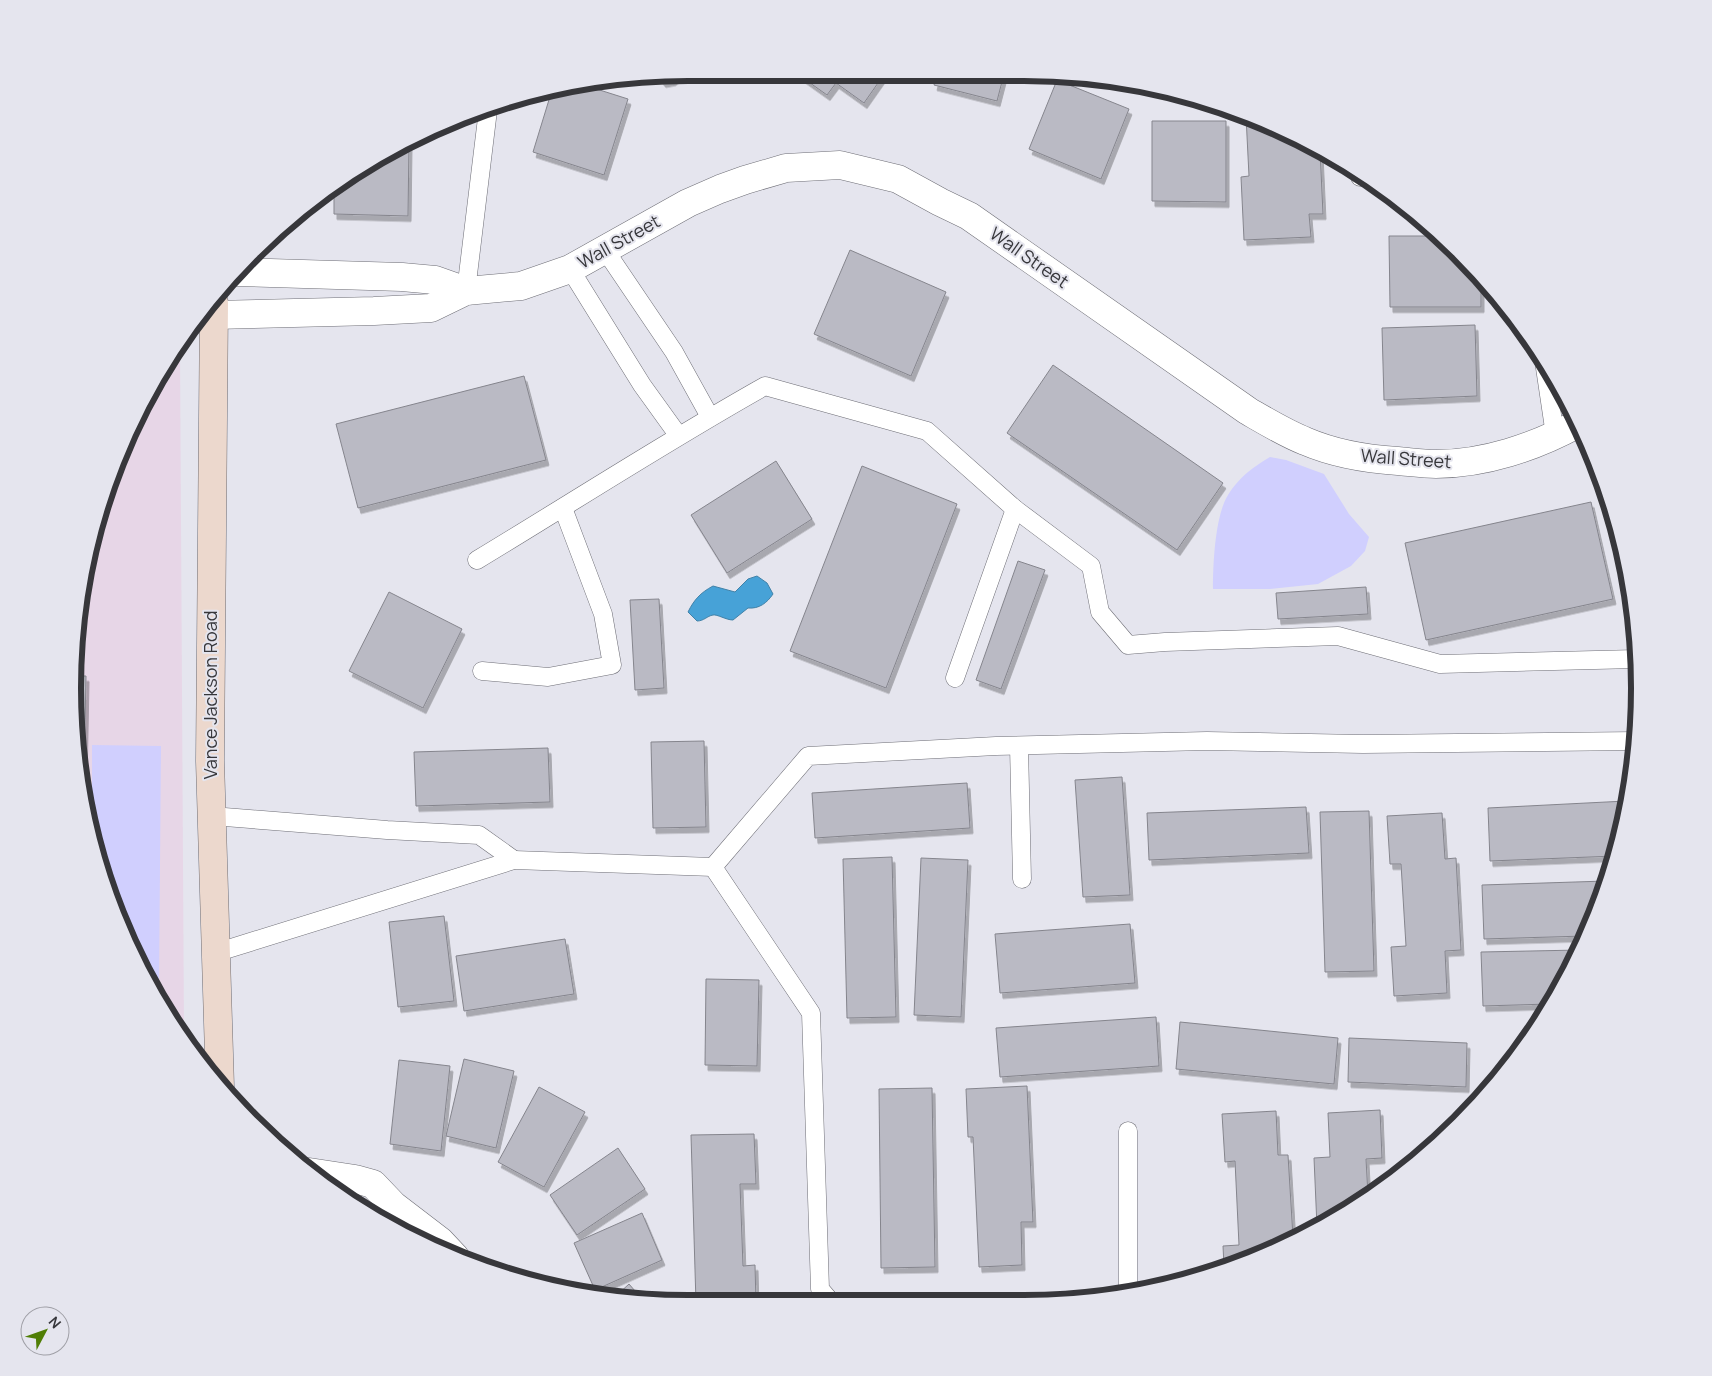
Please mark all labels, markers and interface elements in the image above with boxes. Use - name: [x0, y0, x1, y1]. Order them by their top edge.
- street label: Wall Street: [573, 209, 664, 274]
- street label: Wall Street: [985, 221, 1074, 293]
- street label: Wall Street: [1360, 443, 1452, 473]
- street label: Vance Jackson Road: [198, 611, 222, 779]
- north arrow: [20, 1306, 70, 1356]
- text: N: [45, 1312, 66, 1332]

